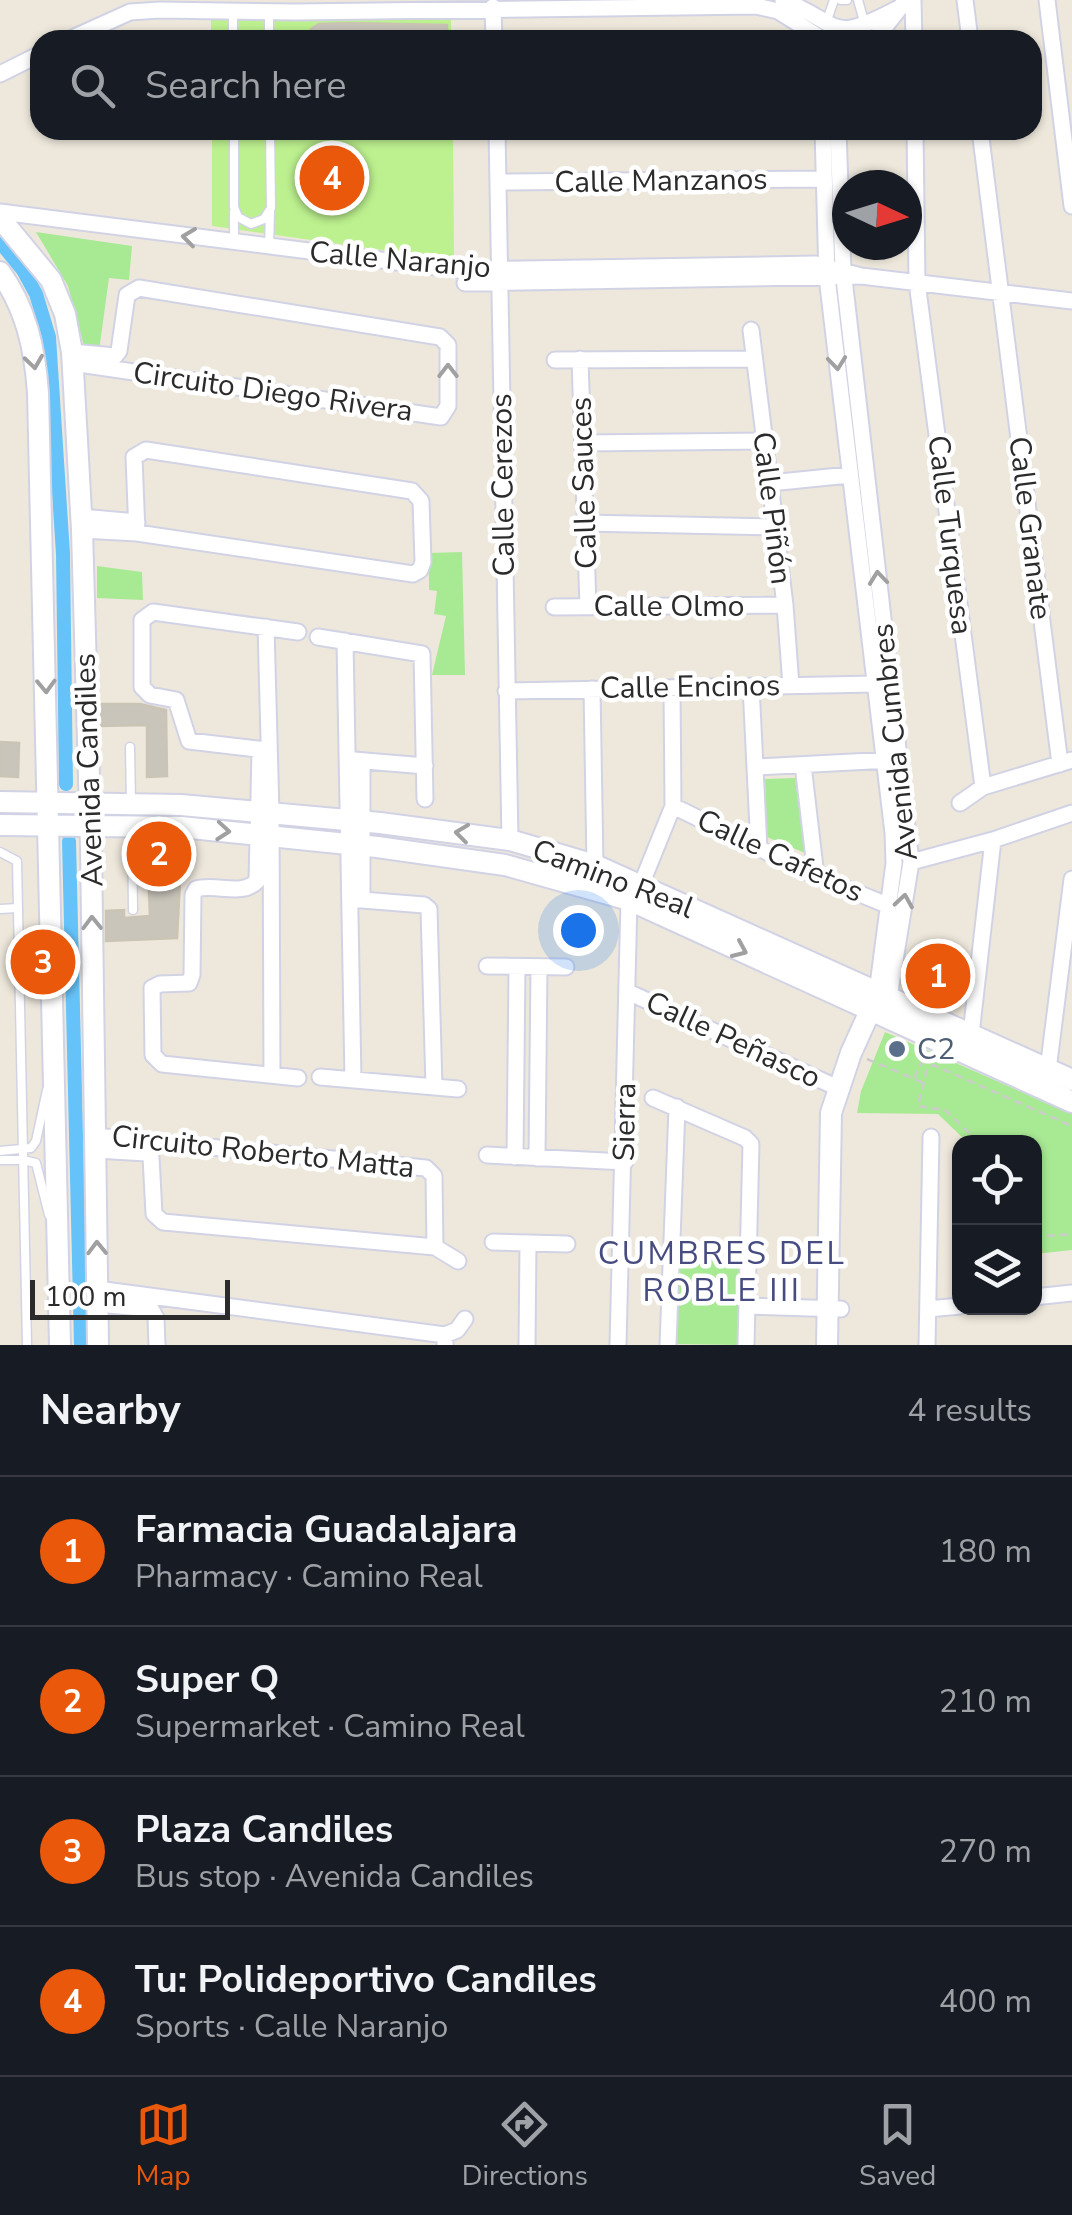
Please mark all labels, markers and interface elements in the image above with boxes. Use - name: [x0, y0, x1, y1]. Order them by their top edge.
- search box: [30, 30, 1042, 140]
- icon: search: [65, 58, 120, 113]
- text: Search here: [145, 60, 346, 111]
- pin: 4: [300, 140, 364, 216]
- street label: Calle Manzanos: [554, 159, 768, 203]
- north arrow: [832, 170, 922, 260]
- one-way arrow: [181, 227, 197, 248]
- street label: Calle Naranjo: [307, 232, 493, 288]
- street label: Circuito Diego Rivera: [131, 352, 415, 432]
- one-way arrow: [23, 353, 44, 370]
- one-way arrow: [826, 355, 847, 371]
- one-way arrow: [437, 363, 459, 378]
- street label: Calle Cerezos: [481, 393, 525, 577]
- street label: Calle Sauces: [561, 396, 607, 570]
- street label: Calle Piñón: [742, 429, 802, 587]
- street label: Calle Turquesa: [917, 433, 983, 637]
- street label: Calle Granate: [998, 434, 1062, 622]
- one-way arrow: [868, 570, 889, 586]
- street label: Calle Olmo: [593, 586, 745, 627]
- street label: Avenida Cumbres: [862, 621, 928, 863]
- street label: Avenida Candiles: [64, 653, 114, 887]
- street label: Calle Encinos: [599, 665, 781, 709]
- one-way arrow: [35, 679, 56, 695]
- street label: Calle Cafetos: [690, 800, 870, 912]
- pin: 2: [126, 816, 192, 892]
- one-way arrow: [215, 819, 231, 841]
- one-way arrow: [453, 823, 469, 844]
- street label: Camino Real: [526, 829, 700, 929]
- one-way arrow: [893, 893, 914, 909]
- your location: [553, 905, 604, 956]
- one-way arrow: [82, 914, 103, 930]
- pin: 3: [10, 924, 76, 1000]
- one-way arrow: [730, 938, 748, 958]
- pin: 1: [906, 938, 970, 1014]
- street label: Calle Peñasco: [639, 982, 827, 1098]
- place label: C2: [917, 1029, 955, 1070]
- marker: C2: [886, 1038, 908, 1060]
- street label: Sierra: [604, 1082, 646, 1162]
- street label: Circuito Roberto Matta: [110, 1116, 416, 1188]
- map controls: [952, 1135, 1042, 1315]
- button: locate: [952, 1135, 1042, 1225]
- button: layers: [952, 1225, 1042, 1315]
- district label: CUMBRES DEL ROBLE III: [598, 1232, 846, 1312]
- one-way arrow: [86, 1239, 108, 1254]
- scale bar: [30, 1275, 230, 1320]
- text: 100 m: [45, 1278, 127, 1316]
- text: Nearby: [40, 1382, 181, 1439]
- text: 4 results: [907, 1389, 1032, 1432]
- text: Farmacia Guadalajara: [135, 1504, 517, 1555]
- text: 1: [63, 1530, 82, 1573]
- text: 180 m: [939, 1530, 1032, 1573]
- text: Pharmacy · Camino Real: [135, 1555, 483, 1598]
- text: Super Q: [135, 1654, 279, 1705]
- text: 2: [63, 1680, 82, 1723]
- text: 210 m: [939, 1680, 1032, 1723]
- text: Supermarket · Camino Real: [135, 1705, 525, 1748]
- text: Plaza Candiles: [135, 1804, 393, 1855]
- text: 3: [63, 1830, 82, 1873]
- text: 270 m: [939, 1830, 1032, 1873]
- text: Bus stop · Avenida Candiles: [135, 1855, 534, 1898]
- text: Tu: Polideportivo Candiles: [135, 1954, 597, 2005]
- text: 4: [63, 1980, 82, 2023]
- text: 400 m: [939, 1980, 1032, 2023]
- text: Sports · Calle Naranjo: [135, 2005, 448, 2048]
- tab: Map: [136, 2097, 191, 2195]
- tab: Directions: [462, 2097, 588, 2195]
- tab: Saved: [859, 2097, 936, 2195]

